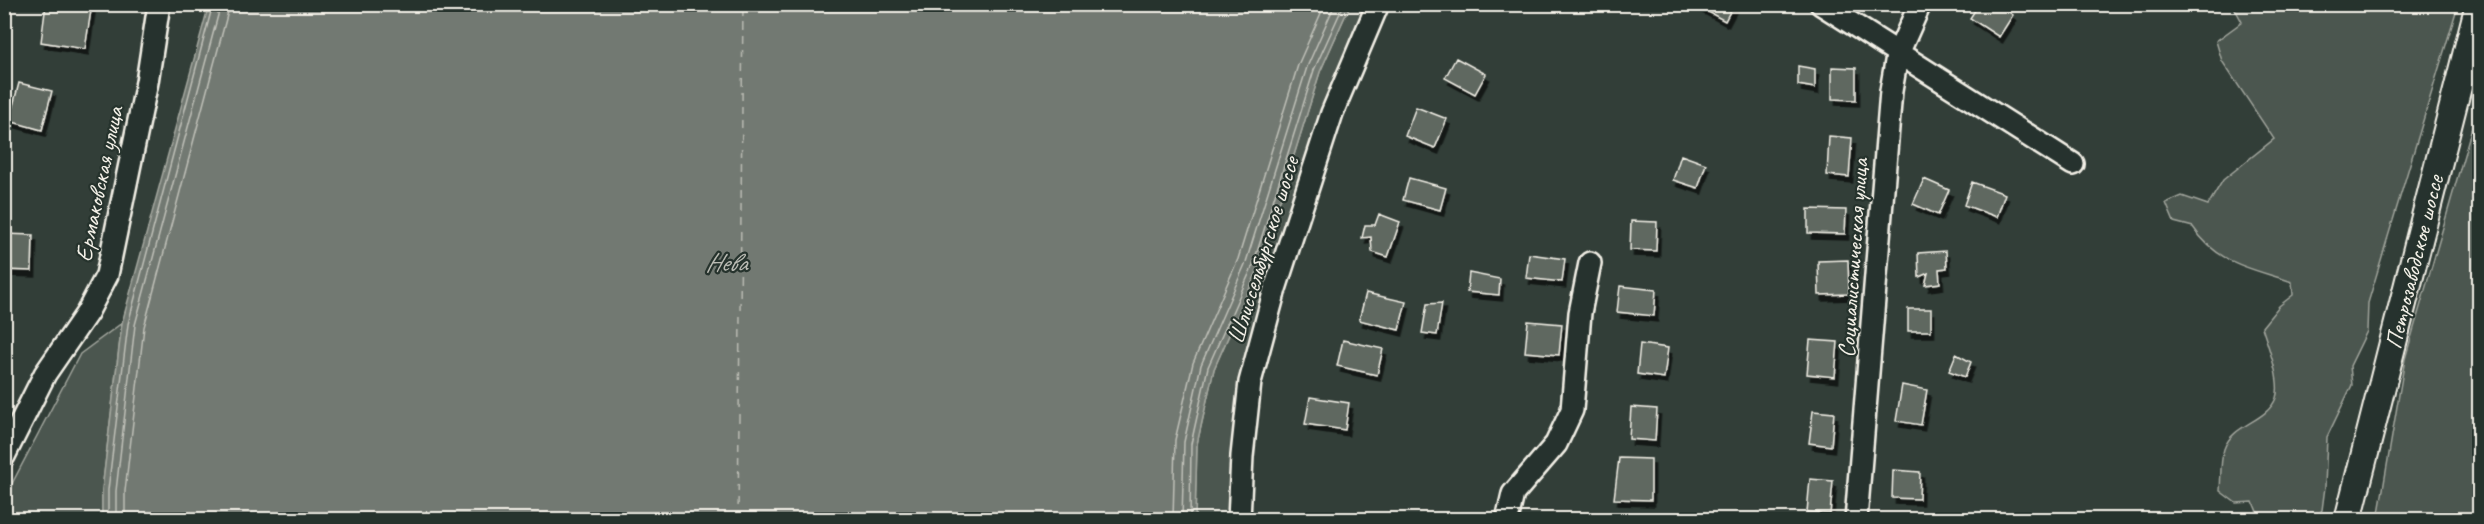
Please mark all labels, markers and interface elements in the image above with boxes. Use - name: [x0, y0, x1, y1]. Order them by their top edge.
- street label: Ермаковская улица: [68, 102, 130, 264]
- street label: Шлиссельбургское шоссе: [1220, 151, 1306, 347]
- street label: Социалистическая улица: [1831, 156, 1875, 359]
- street label: Петрозаводское шоссе: [2378, 170, 2451, 352]
- water label: Нева: [705, 246, 749, 279]

